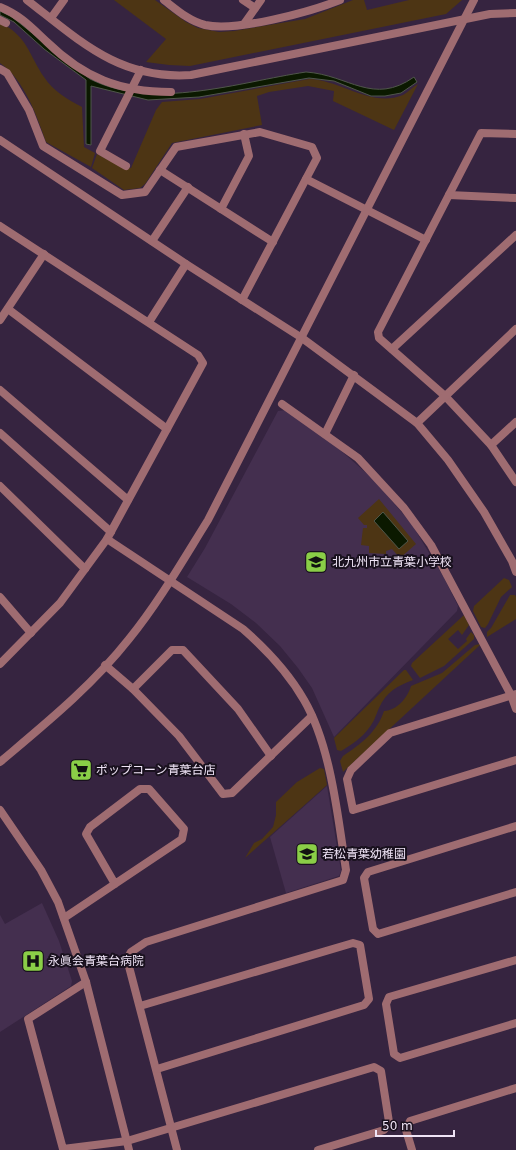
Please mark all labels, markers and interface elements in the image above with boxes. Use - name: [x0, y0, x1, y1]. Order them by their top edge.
- school or university icon: 北九州市立青葉小学校: [303, 549, 329, 575]
- place label: 北九州市立青葉小学校: [332, 555, 452, 569]
- supermarket icon: ポップコーン青葉台店: [68, 757, 94, 783]
- place label: ポップコーン青葉台店: [96, 763, 215, 777]
- school or university icon: 若松青葉幼稚園: [294, 841, 320, 867]
- place label: 若松青葉幼稚園: [322, 847, 406, 861]
- hospital icon: 永眞会青葉台病院: [20, 948, 46, 974]
- place label: 永眞会青葉台病院: [48, 954, 144, 968]
- scale bar: [376, 1112, 454, 1138]
- text: 50 m: [382, 1119, 413, 1133]

